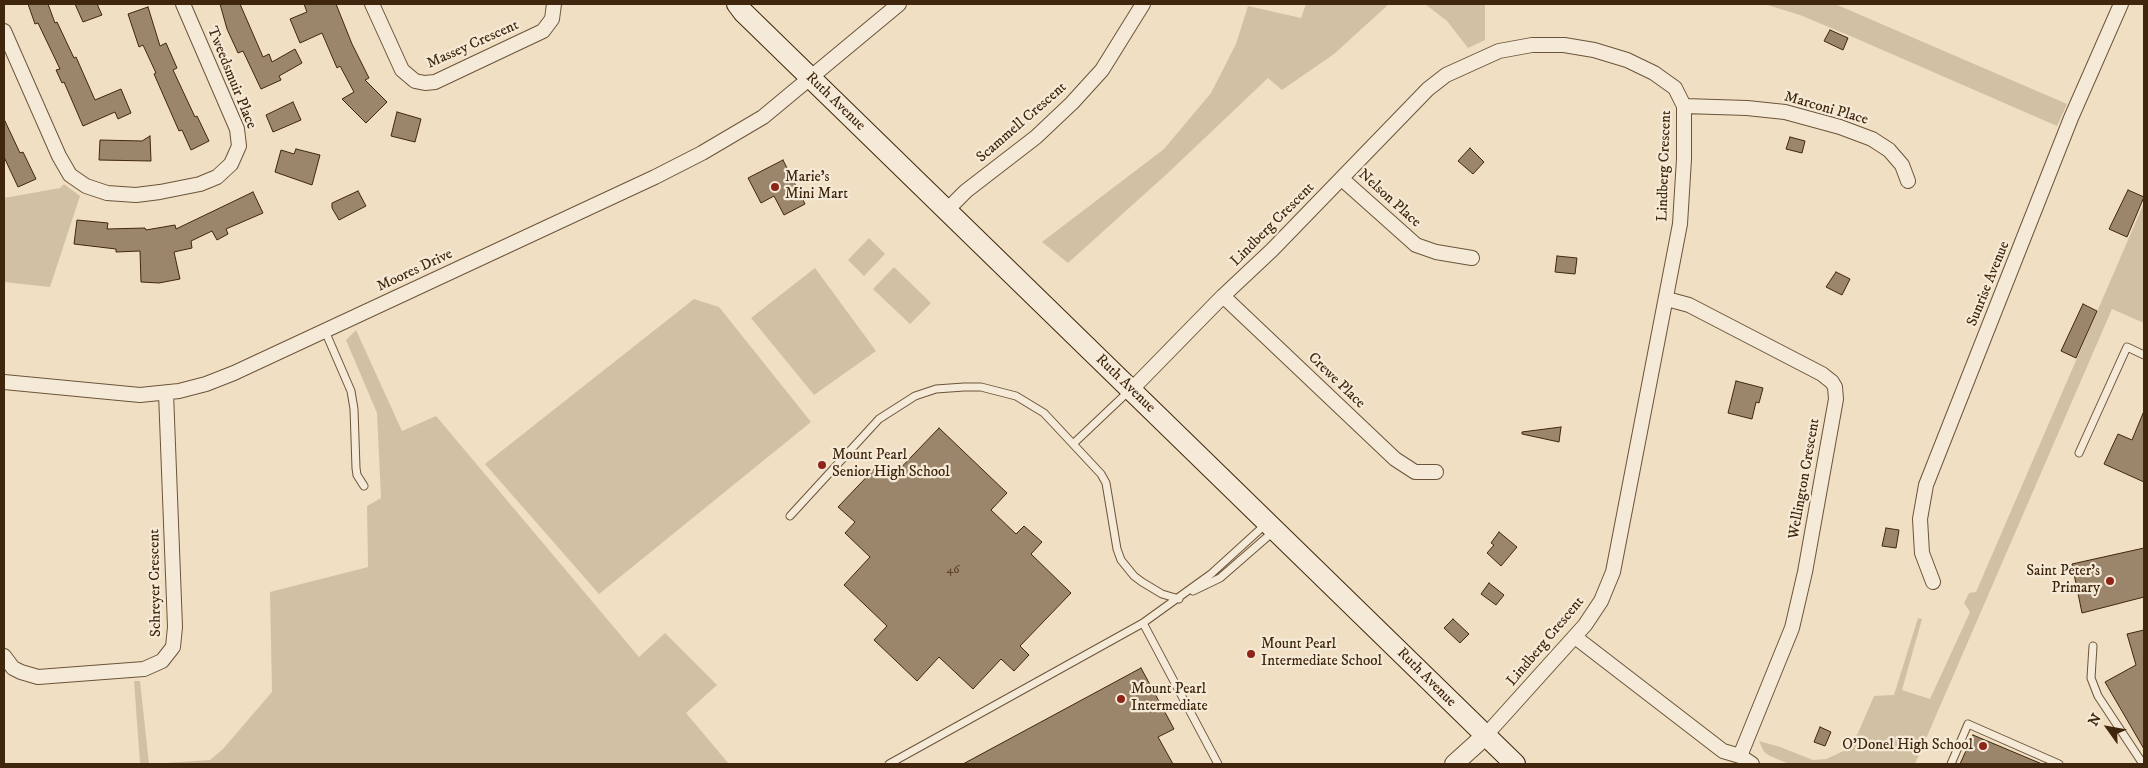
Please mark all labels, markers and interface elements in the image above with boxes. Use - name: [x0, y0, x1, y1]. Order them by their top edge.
- street label: Massey Crescent: [424, 17, 522, 73]
- street label: Tweedsmuir Place: [202, 24, 260, 132]
- street label: Ruth Avenue: [801, 69, 869, 135]
- street label: Scammell Crescent: [973, 79, 1071, 167]
- street label: Marconi Place: [1782, 88, 1870, 130]
- street label: Lindberg Crescent: [1654, 110, 1676, 222]
- street label: Nelson Place: [1354, 166, 1424, 232]
- place label: Marie's Mini Mart: [785, 169, 848, 204]
- street label: Lindberg Crescent: [1227, 179, 1319, 271]
- marker: Marie's Mini Mart: [769, 181, 781, 193]
- street label: Sunrise Avenue: [1964, 239, 2014, 329]
- street label: Moores Drive: [374, 246, 456, 296]
- street label: Crewe Place: [1304, 349, 1368, 413]
- street label: Ruth Avenue: [1091, 351, 1159, 417]
- street label: Wellington Crescent: [1786, 417, 1824, 541]
- place label: Mount Pearl Senior High School: [832, 447, 950, 482]
- marker: Mount Pearl Senior High School: [816, 459, 828, 471]
- street label: Schreyer Crescent: [146, 529, 166, 637]
- place label: Saint Peter's Primary: [2026, 563, 2100, 598]
- house number: 46: [946, 564, 960, 578]
- marker: Saint Peter's Primary: [2104, 575, 2116, 587]
- street label: Lindberg Crescent: [1503, 594, 1589, 690]
- place label: Mount Pearl Intermediate School: [1261, 636, 1382, 671]
- street label: Ruth Avenue: [1393, 645, 1459, 711]
- marker: Mount Pearl Intermediate School: [1245, 648, 1257, 660]
- place label: Mount Pearl Intermediate: [1131, 681, 1208, 716]
- marker: Mount Pearl Intermediate: [1115, 693, 1127, 705]
- north arrow: [2083, 703, 2133, 753]
- text: N: [2085, 710, 2106, 730]
- place label: O’Donel High School: [1842, 737, 1973, 755]
- marker: O’Donel High School: [1977, 740, 1989, 752]

